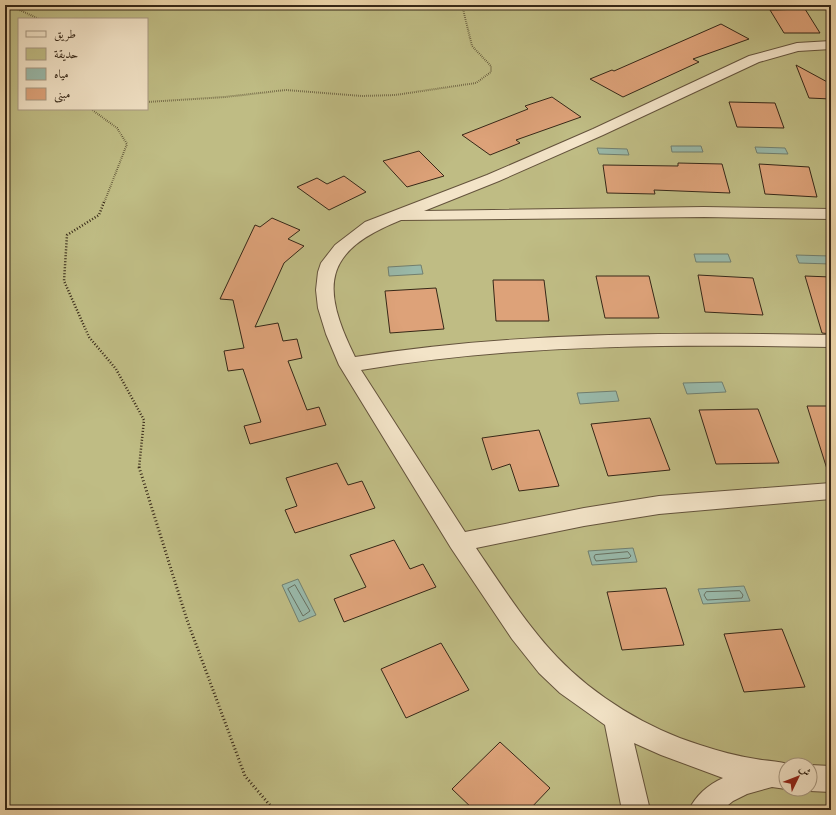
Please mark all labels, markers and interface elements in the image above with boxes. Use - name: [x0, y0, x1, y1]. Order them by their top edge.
- legend: [18, 18, 148, 110]
- text: طريق: [54, 26, 76, 42]
- text: حديقة: [54, 46, 78, 62]
- text: مياه: [54, 66, 69, 82]
- text: مبنى: [54, 86, 70, 103]
- north arrow: [778, 757, 818, 797]
- text: ش: [796, 761, 814, 780]

